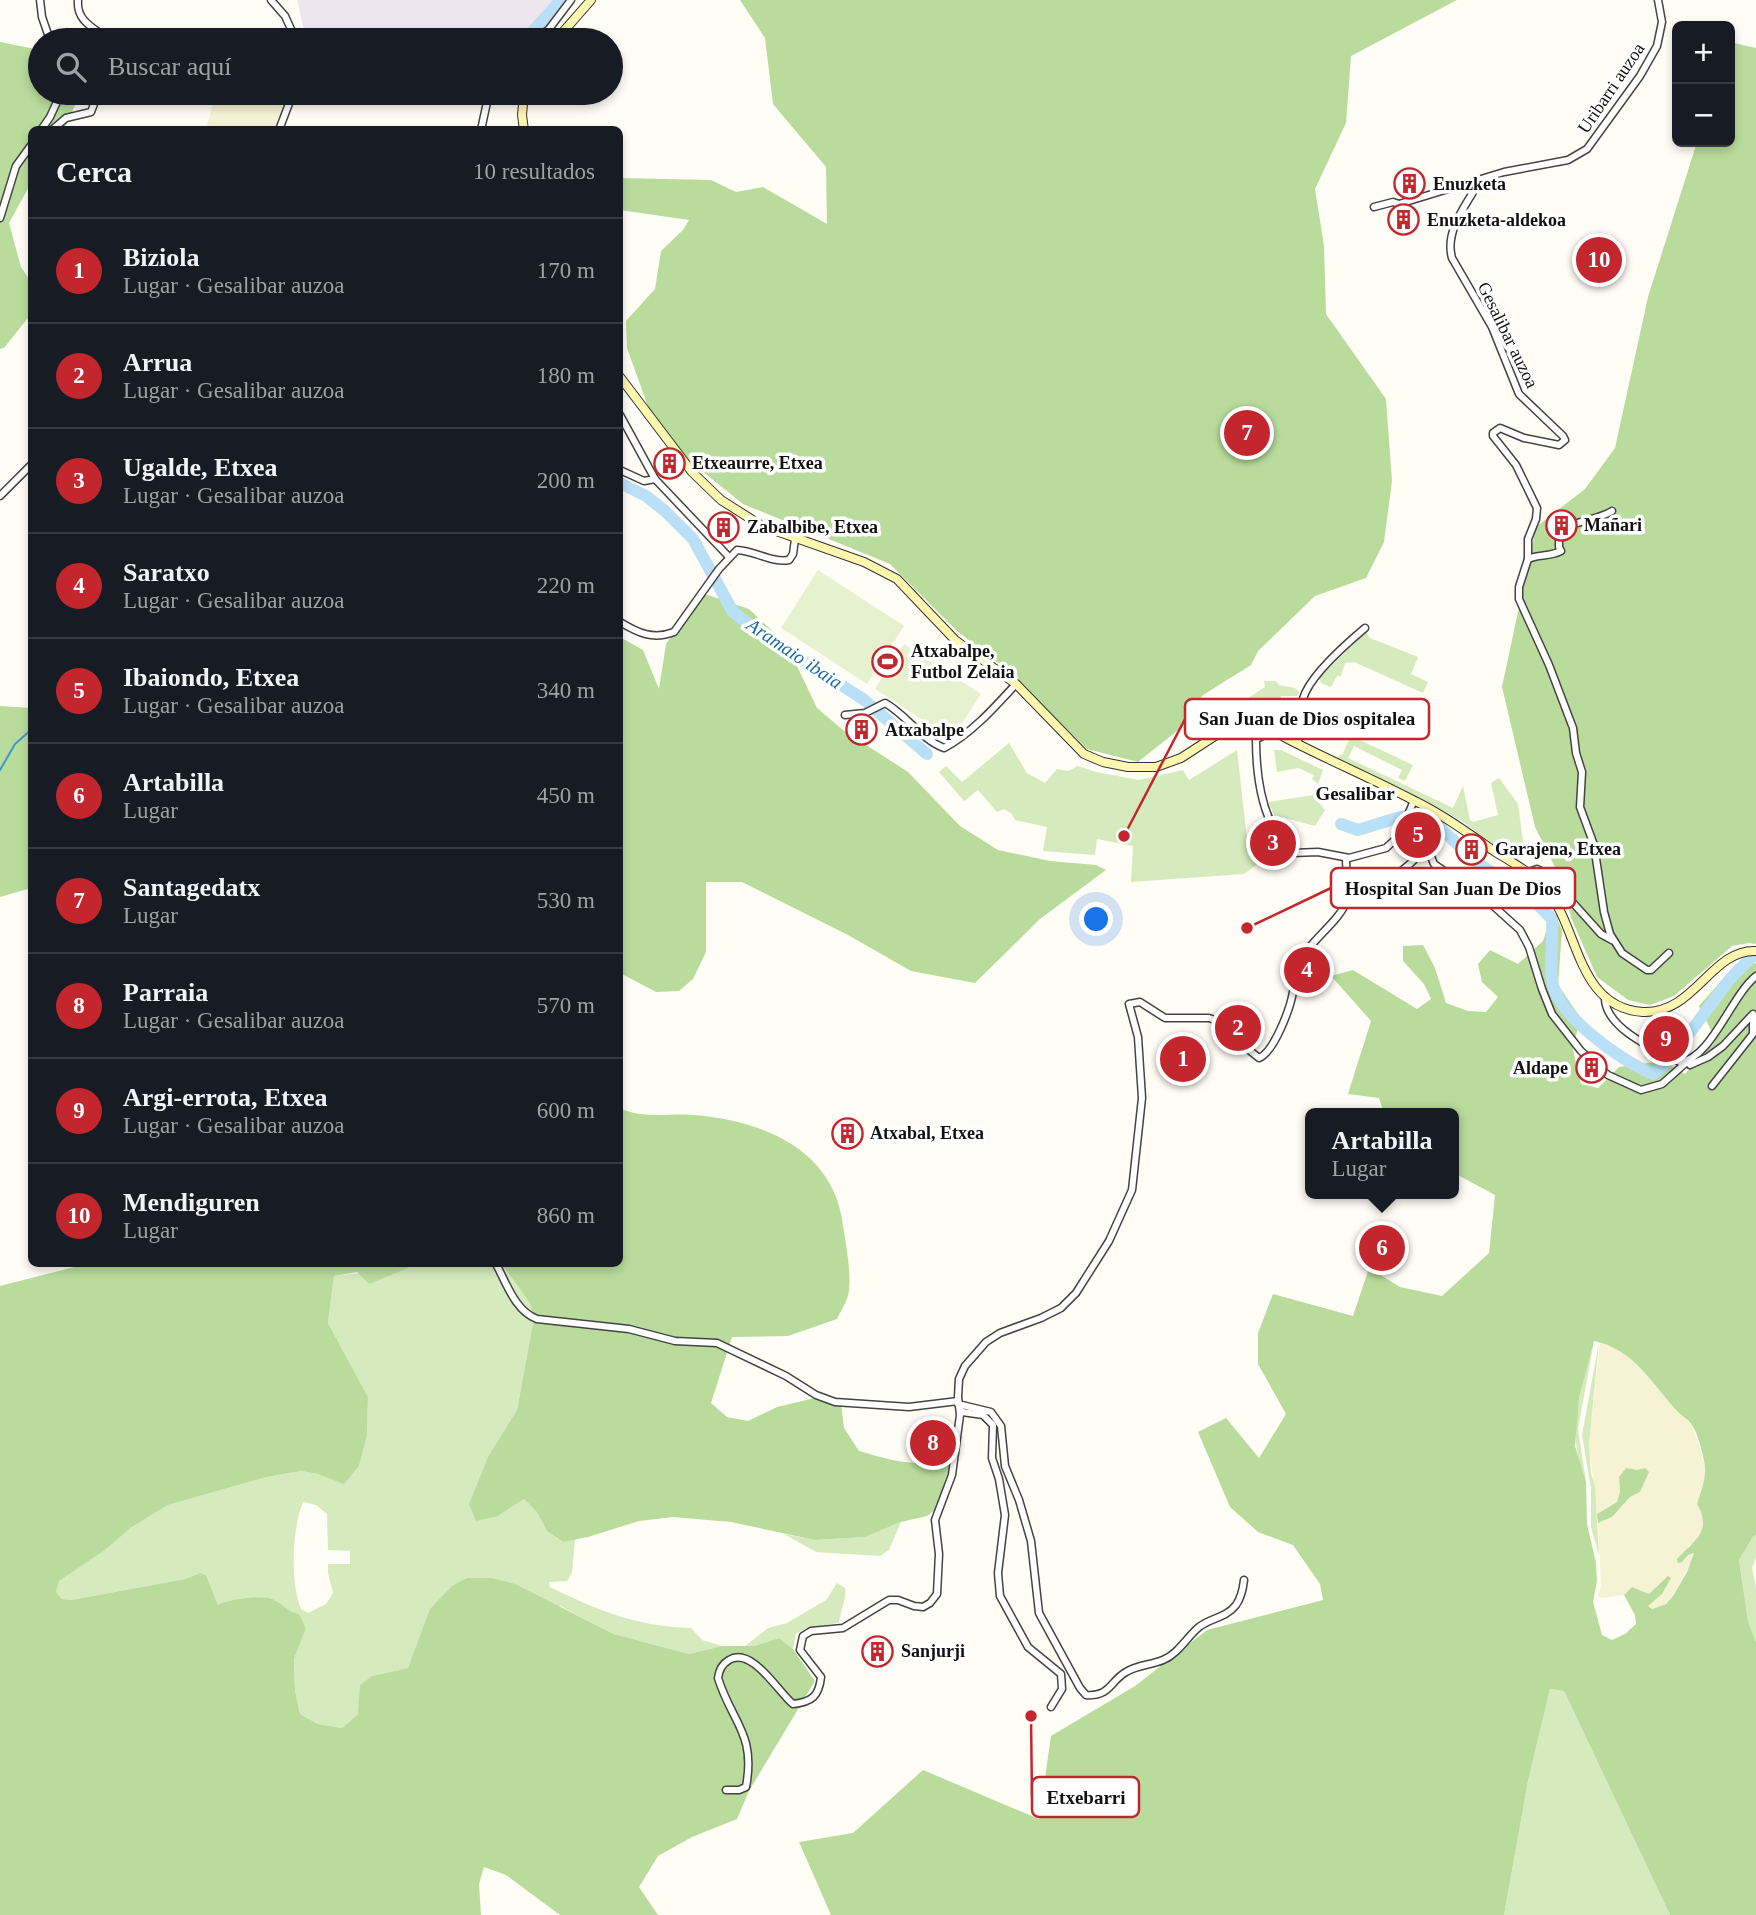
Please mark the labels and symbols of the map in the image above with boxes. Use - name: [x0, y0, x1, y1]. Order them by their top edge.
- street label: Uribarri auzoa: [1574, 39, 1648, 137]
- building icon: Enuzketa: [1393, 167, 1427, 201]
- place label: Enuzketa: [1433, 174, 1506, 194]
- building icon: Enuzketa-aldekoa: [1387, 203, 1421, 237]
- place label: Enuzketa-aldekoa: [1427, 210, 1566, 230]
- pin: 10: [1576, 234, 1622, 286]
- street label: Gesalibar auzoa: [1474, 279, 1542, 391]
- pin: 7: [1224, 407, 1270, 459]
- building icon: Etxeaurre, Etxea: [652, 446, 686, 480]
- place label: Etxeaurre, Etxea: [692, 453, 823, 473]
- building icon: Mañari: [1544, 508, 1578, 542]
- building icon: Zabalbibe, Etxea: [707, 510, 741, 544]
- place label: Mañari: [1584, 515, 1642, 535]
- place label: Zabalbibe, Etxea: [747, 517, 878, 537]
- water label: Aramaio ibaia: [741, 613, 846, 693]
- place label: Atxabalpe, Futbol Zelaia: [911, 641, 1015, 682]
- sports icon: Atxabalpe, Futbol Zelaia: [871, 644, 905, 678]
- callout: San Juan de Dios ospitalea: [1185, 699, 1429, 739]
- text: San Juan de Dios ospitalea: [1199, 708, 1416, 729]
- building icon: Atxabalpe: [845, 713, 879, 747]
- place label: Atxabalpe: [885, 720, 964, 740]
- district label: Gesalibar: [1315, 783, 1395, 804]
- pin: 5: [1395, 809, 1441, 861]
- pin: 3: [1250, 817, 1296, 869]
- building icon: Garajena, Etxea: [1455, 832, 1489, 866]
- place label: Garajena, Etxea: [1495, 839, 1621, 859]
- callout: Hospital San Juan De Dios: [1331, 868, 1575, 908]
- text: Hospital San Juan De Dios: [1345, 878, 1561, 899]
- your location: [1079, 902, 1113, 936]
- pin: 4: [1284, 944, 1330, 996]
- pin: 2: [1215, 1002, 1261, 1054]
- pin: 9: [1643, 1013, 1689, 1065]
- pin: 1: [1160, 1033, 1206, 1085]
- building icon: Aldape: [1574, 1051, 1608, 1085]
- place label: Aldape: [1513, 1058, 1568, 1078]
- building icon: Atxabal, Etxea: [830, 1116, 864, 1150]
- place label: Atxabal, Etxea: [870, 1123, 984, 1143]
- pin: 6: [1359, 1222, 1405, 1274]
- pin: 8: [910, 1417, 956, 1469]
- building icon: Sanjurji: [861, 1634, 895, 1668]
- place label: Sanjurji: [901, 1641, 965, 1661]
- callout: Etxebarri: [1032, 1777, 1139, 1817]
- text: Etxebarri: [1046, 1787, 1126, 1808]

